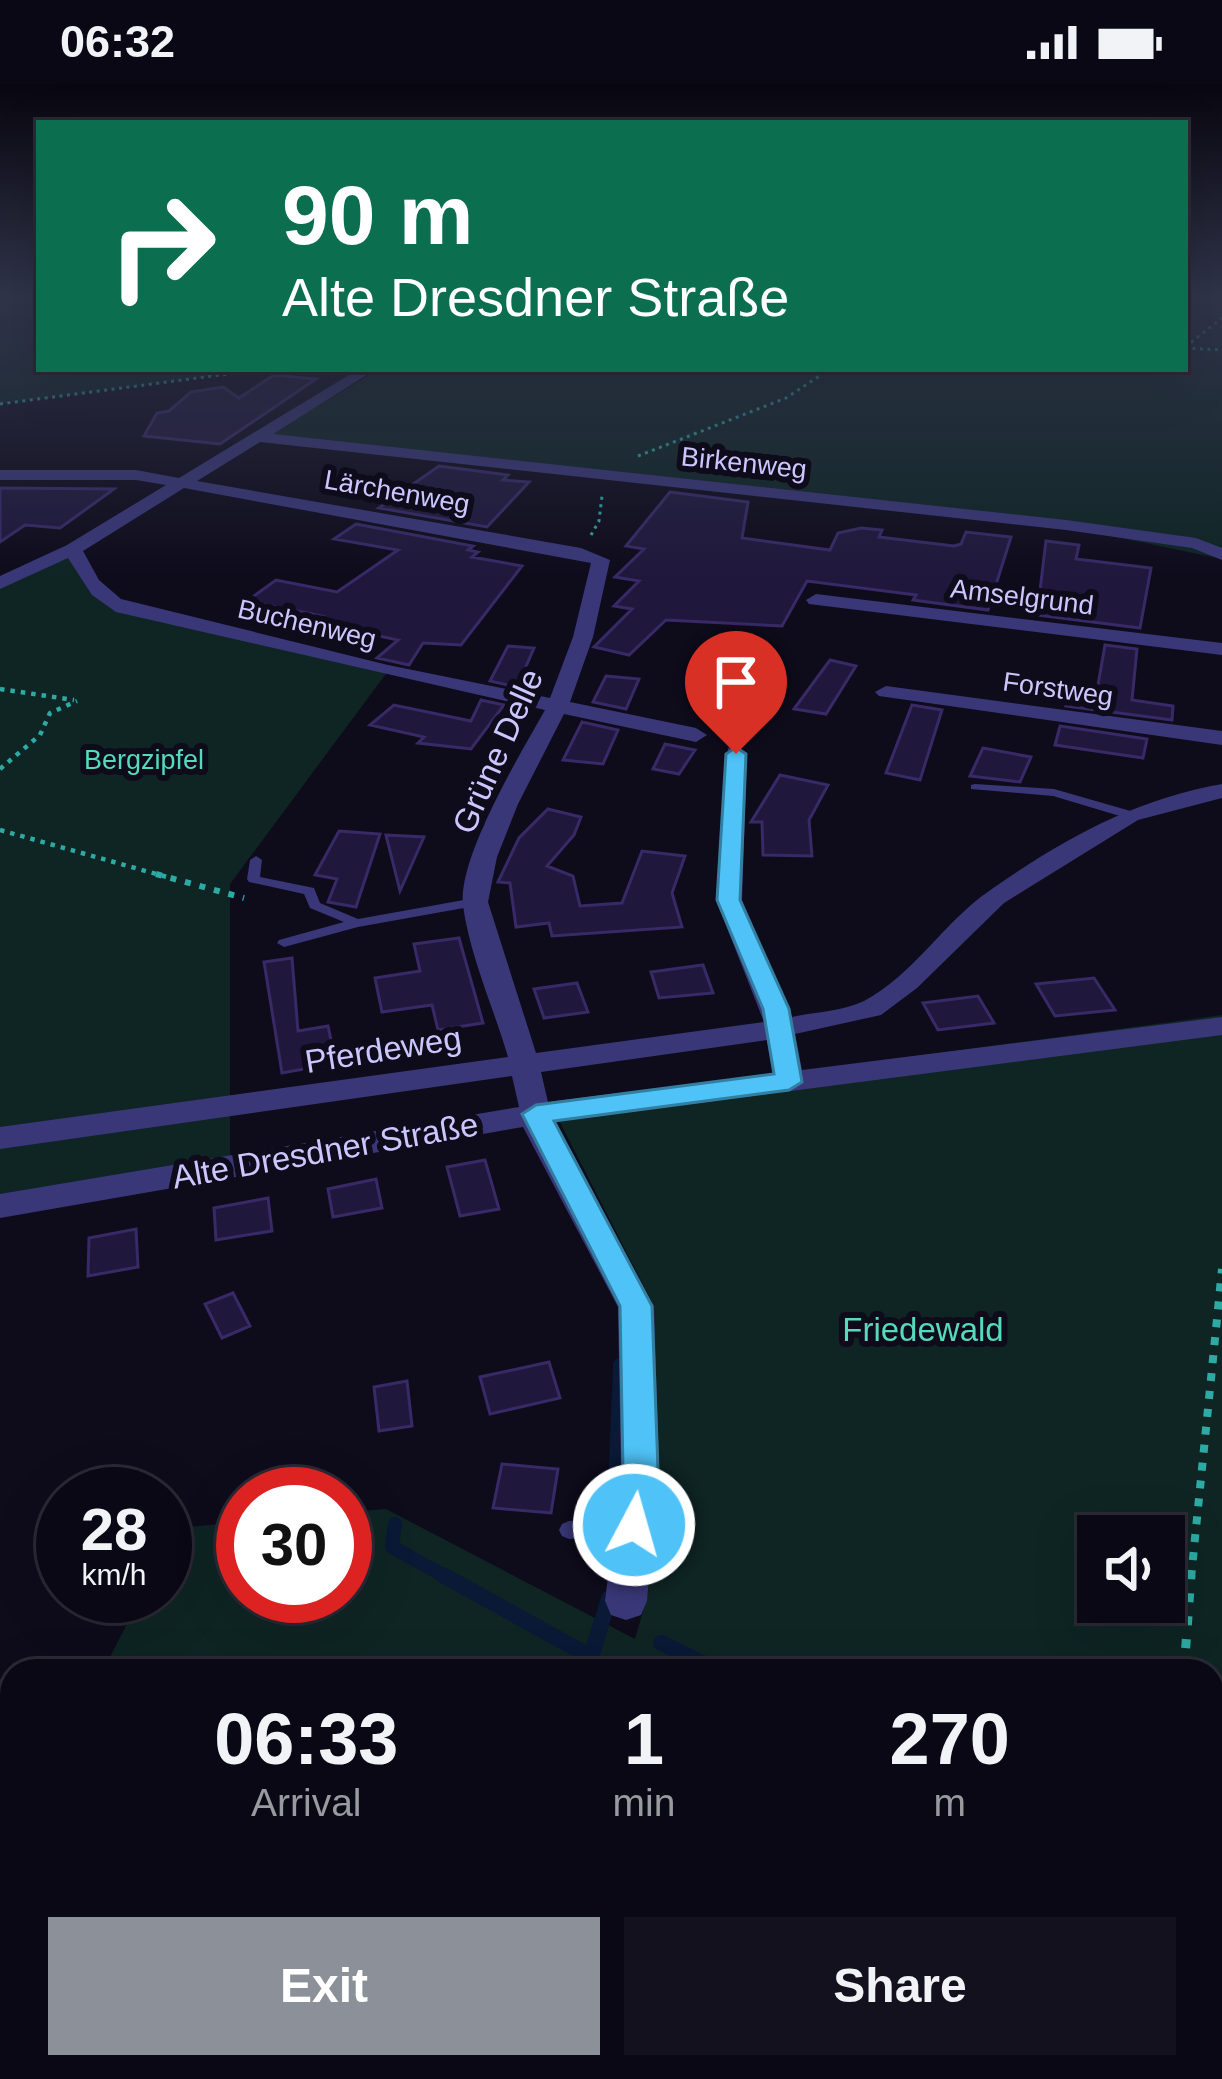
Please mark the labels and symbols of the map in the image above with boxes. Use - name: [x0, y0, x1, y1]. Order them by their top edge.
- street label: Birkenweg: [680, 441, 808, 485]
- street label: Lärchenweg: [322, 464, 472, 520]
- street label: Amselgrund: [949, 573, 1095, 621]
- street label: Buchenweg: [235, 594, 379, 654]
- pin: [685, 631, 787, 754]
- street label: Grüne Delle: [445, 663, 550, 839]
- street label: Forstweg: [1001, 666, 1115, 712]
- park label: Bergzipfel: [84, 745, 204, 775]
- street label: Pferdeweg: [302, 1019, 464, 1080]
- street label: Alte Dresdner Straße: [169, 1105, 481, 1196]
- park label: Friedewald: [842, 1311, 1004, 1348]
- position arrow: [571, 1462, 697, 1588]
- speed limit sign: 30: [216, 1467, 372, 1623]

